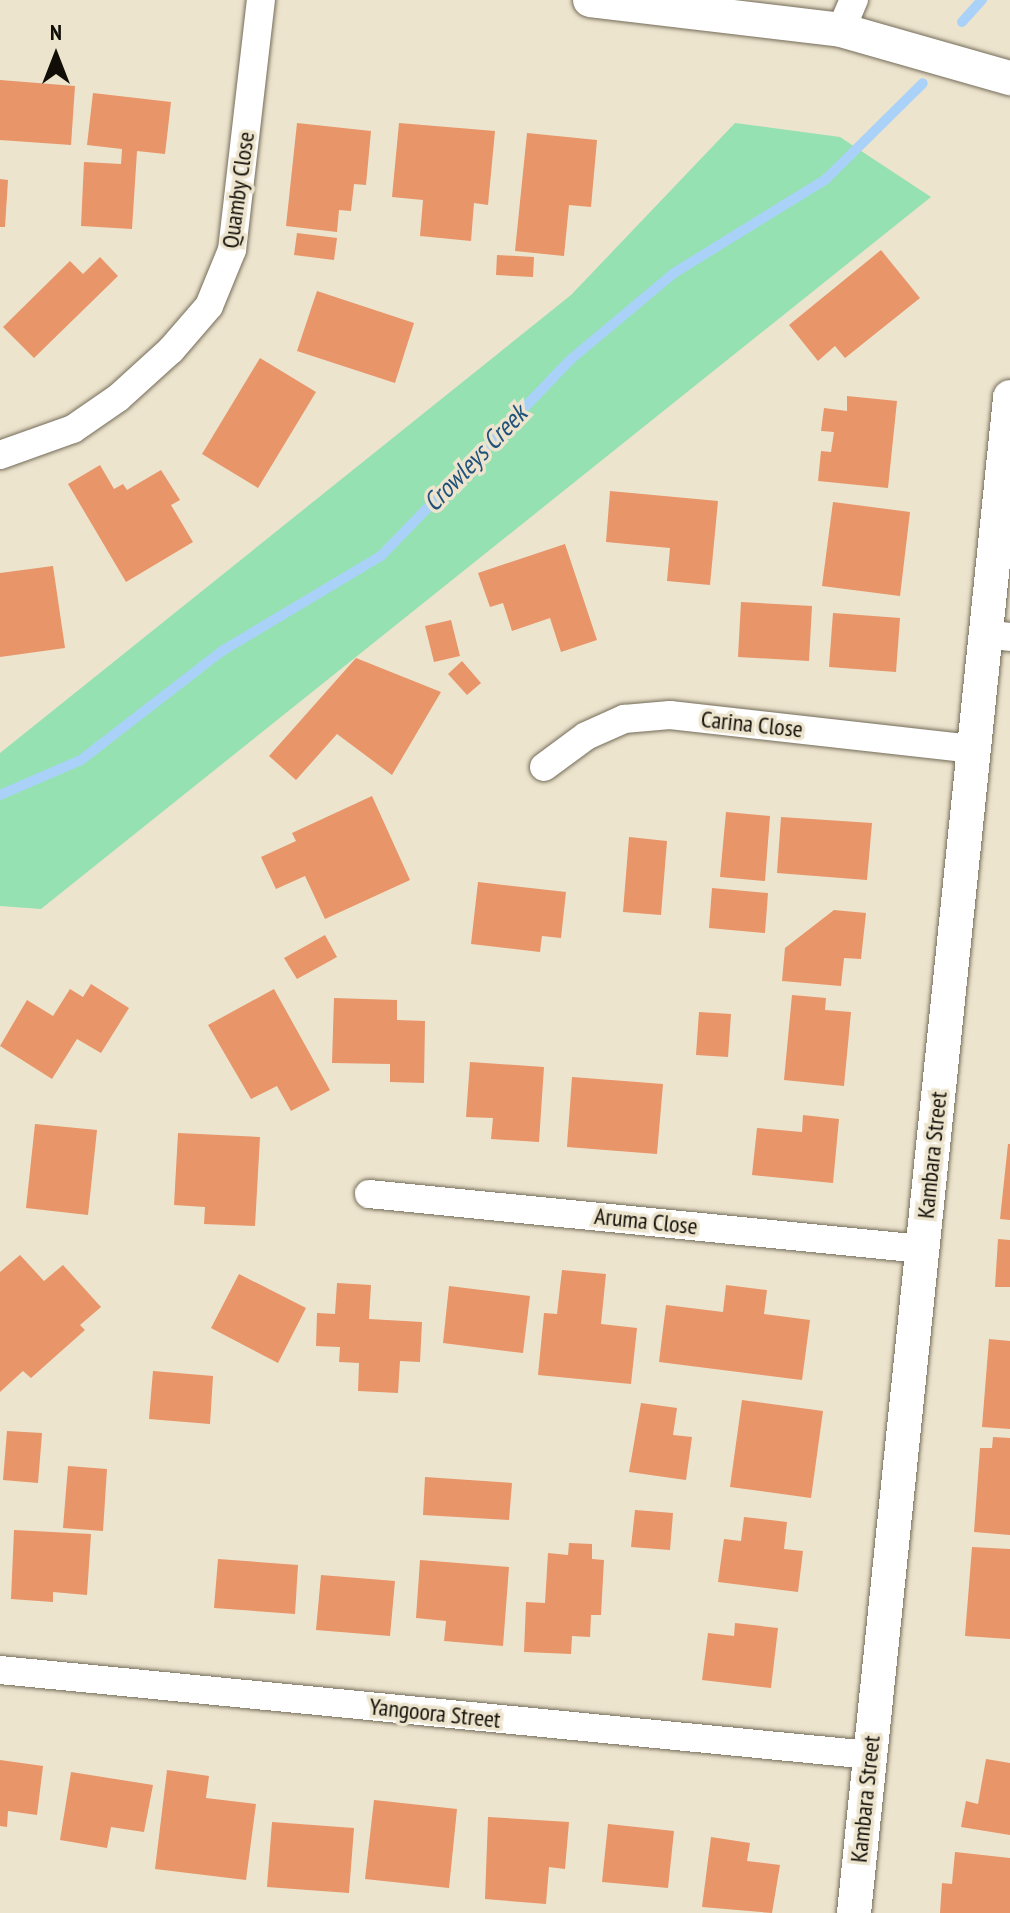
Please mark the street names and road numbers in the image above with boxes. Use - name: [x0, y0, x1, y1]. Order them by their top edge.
- street label: Quamby Close: [216, 130, 260, 250]
- street label: Carina Close: [700, 704, 804, 744]
- street label: Kambara Street: [911, 1090, 953, 1220]
- street label: Aruma Close: [593, 1201, 699, 1241]
- street label: Yangoora Street: [368, 1692, 502, 1734]
- street label: Kambara Street: [844, 1734, 886, 1864]

